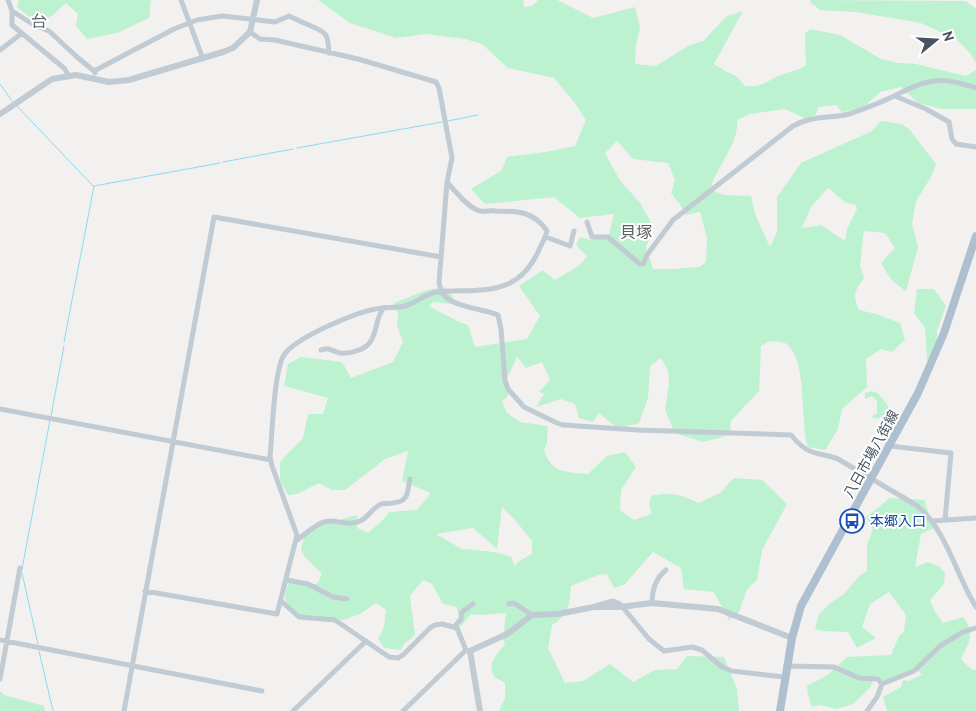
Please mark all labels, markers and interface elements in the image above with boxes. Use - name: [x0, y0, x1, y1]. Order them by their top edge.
- district label: 台: [31, 11, 47, 31]
- north arrow: [911, 15, 961, 65]
- text: N: [938, 29, 958, 43]
- district label: 貝塚: [620, 222, 652, 242]
- street label: 八日市場八街線: [839, 407, 903, 501]
- bus stop icon: 本郷入口: [839, 508, 865, 534]
- place label: 本郷入口: [870, 512, 926, 530]

